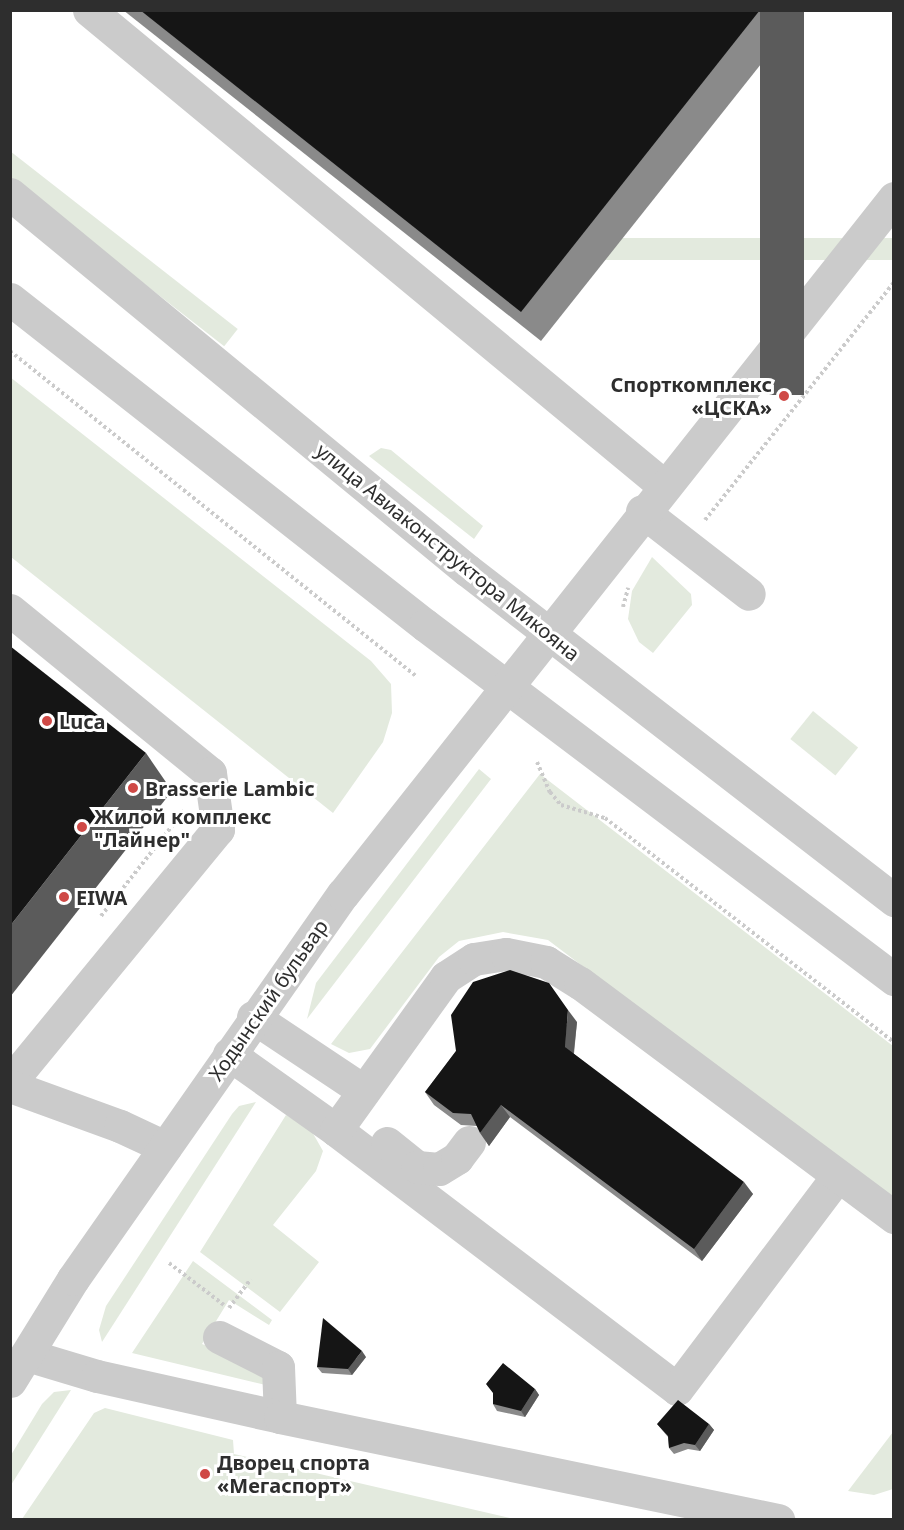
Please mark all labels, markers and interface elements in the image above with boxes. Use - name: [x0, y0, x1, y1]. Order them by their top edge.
- place label: Спорткомплекс «ЦСКА»: [610, 372, 772, 419]
- marker: Спорткомплекс «ЦСКА»: [777, 389, 791, 403]
- street label: улица Авиаконструктора Микояна: [311, 438, 585, 666]
- place label: Luca: [59, 709, 105, 733]
- marker: Luca: [40, 714, 54, 728]
- place label: Brasserie Lambic: [145, 776, 314, 800]
- marker: Brasserie Lambic: [126, 781, 140, 795]
- place label: Жилой комплекс "Лайнер": [94, 804, 272, 851]
- marker: Жилой комплекс "Лайнер": [75, 820, 89, 834]
- place label: EIWA: [76, 885, 127, 909]
- marker: EIWA: [57, 890, 71, 904]
- street label: Ходынский бульвар: [203, 915, 333, 1085]
- place label: Дворец спорта «Мегаспорт»: [217, 1450, 370, 1497]
- marker: Дворец спорта «Мегаспорт»: [198, 1467, 212, 1481]

